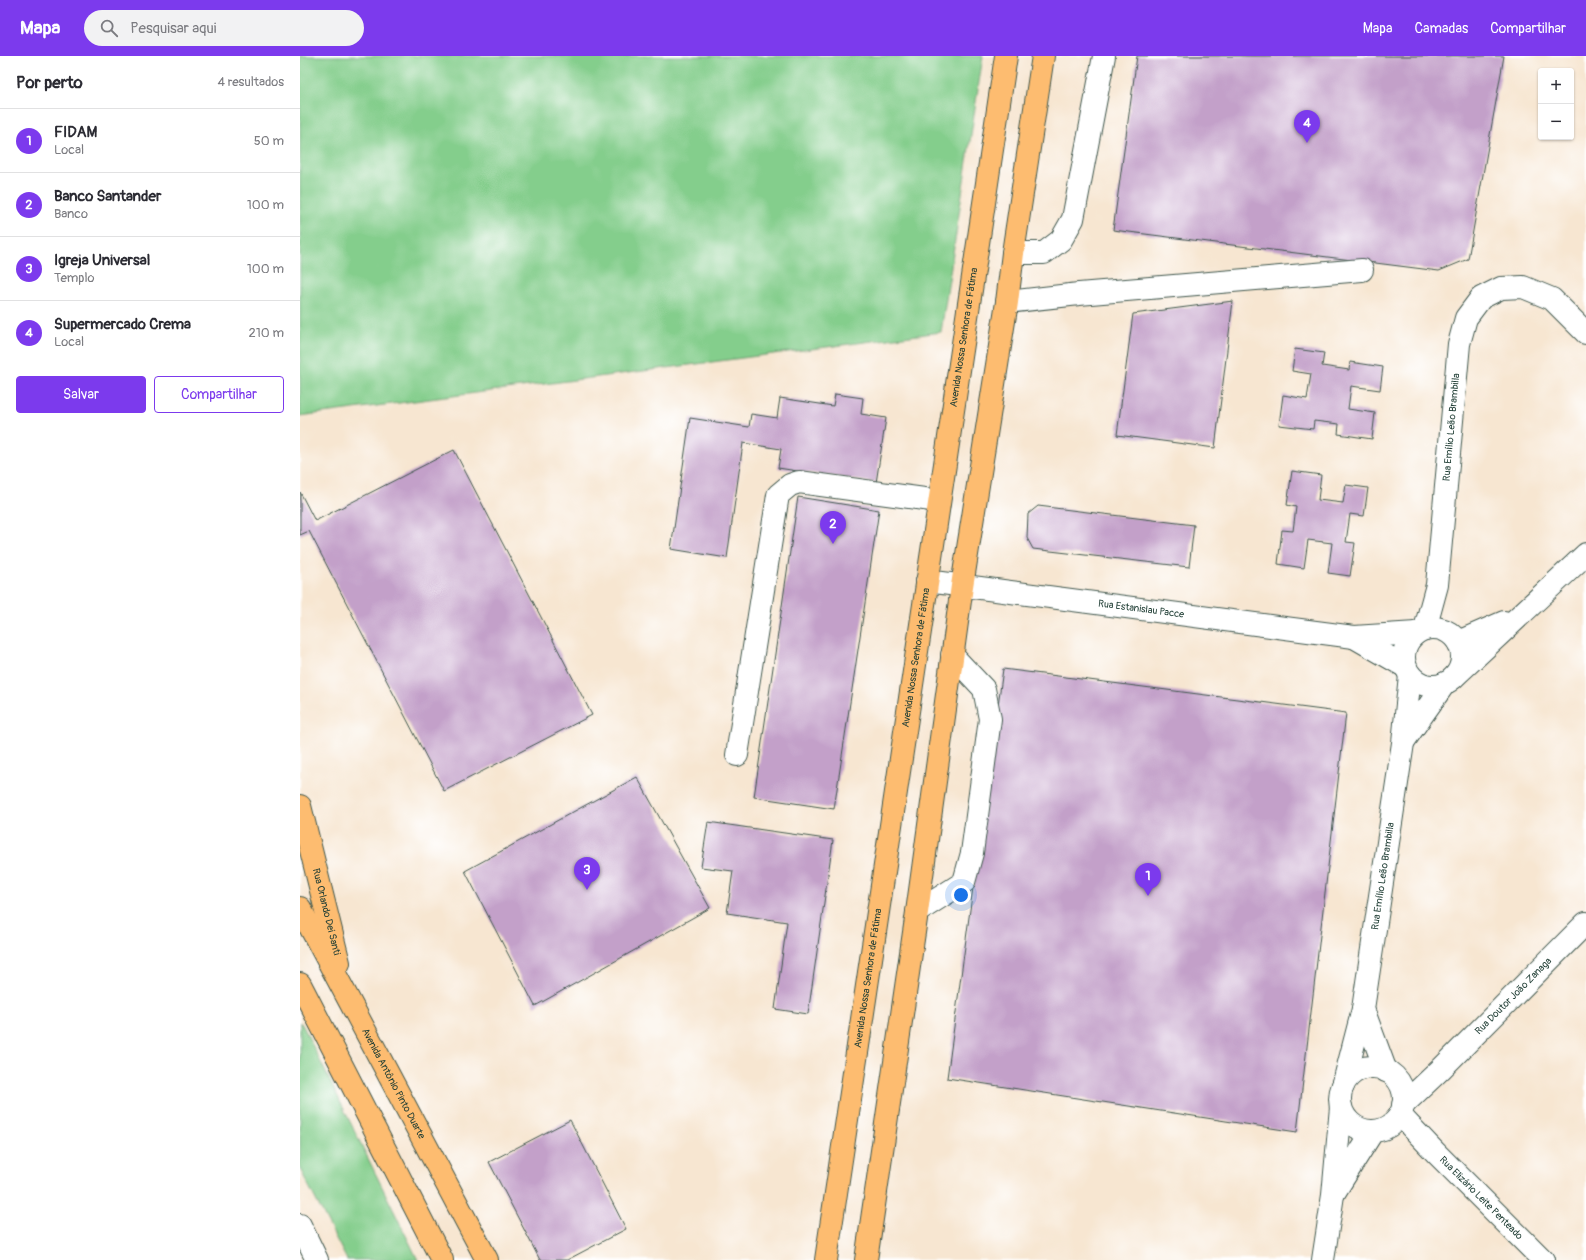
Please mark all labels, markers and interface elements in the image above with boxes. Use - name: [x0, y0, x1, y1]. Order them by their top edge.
- search box: [84, 10, 364, 46]
- text: Mapa: [20, 16, 60, 40]
- icon: search: [98, 17, 120, 39]
- text: Pesquisar aqui: [130, 19, 216, 38]
- text: Mapa: [1363, 20, 1392, 37]
- text: Camadas: [1414, 20, 1468, 37]
- text: Compartilhar: [1490, 20, 1566, 37]
- map controls: [1538, 68, 1574, 140]
- button: +: [1538, 68, 1574, 104]
- text: Por perto: [16, 72, 83, 93]
- text: 4 resultados: [217, 74, 284, 90]
- button: −: [1538, 104, 1574, 140]
- pin: 4: [1294, 110, 1320, 143]
- text: FIDAM: [54, 123, 97, 142]
- text: 1: [26, 133, 32, 149]
- text: 50 m: [254, 133, 284, 149]
- text: Local: [54, 142, 84, 158]
- text: Banco Santander: [54, 187, 161, 206]
- text: 2: [25, 197, 33, 213]
- text: 100 m: [247, 197, 284, 213]
- text: Banco: [54, 206, 88, 222]
- text: Igreja Universal: [54, 251, 150, 270]
- text: 3: [25, 261, 33, 277]
- text: 100 m: [247, 261, 284, 277]
- street label: Avenida Nossa Senhora de Fátima: [948, 266, 980, 408]
- text: Templo: [54, 270, 94, 286]
- text: Supermercado Crema: [54, 315, 191, 334]
- text: 4: [25, 325, 33, 341]
- text: 210 m: [248, 325, 284, 341]
- text: Local: [54, 334, 84, 350]
- street label: Rua Emílio Leão Brambilla: [1440, 372, 1462, 482]
- button: Salvar: [16, 376, 146, 413]
- button: Compartilhar: [154, 376, 284, 413]
- pin: 2: [820, 511, 846, 544]
- street label: Avenida Nossa Senhora de Fátima: [900, 587, 932, 728]
- street label: Rua Estanislau Pacce: [1097, 598, 1185, 621]
- street label: Rua Emílio Leão Brambilla: [1369, 821, 1397, 931]
- pin: 3: [574, 857, 600, 890]
- pin: 1: [1135, 863, 1161, 896]
- street label: Rua Orlando Dei Santi: [310, 867, 343, 957]
- your location: [951, 885, 971, 905]
- street label: Avenida Nossa Senhora de Fátima: [852, 907, 885, 1049]
- street label: Rua Doutor João Zanaga: [1473, 955, 1554, 1037]
- street label: Avenida Antônio Pinto Duarte: [359, 1026, 428, 1141]
- street label: Rua Elizário Leite Penteado: [1437, 1154, 1526, 1243]

